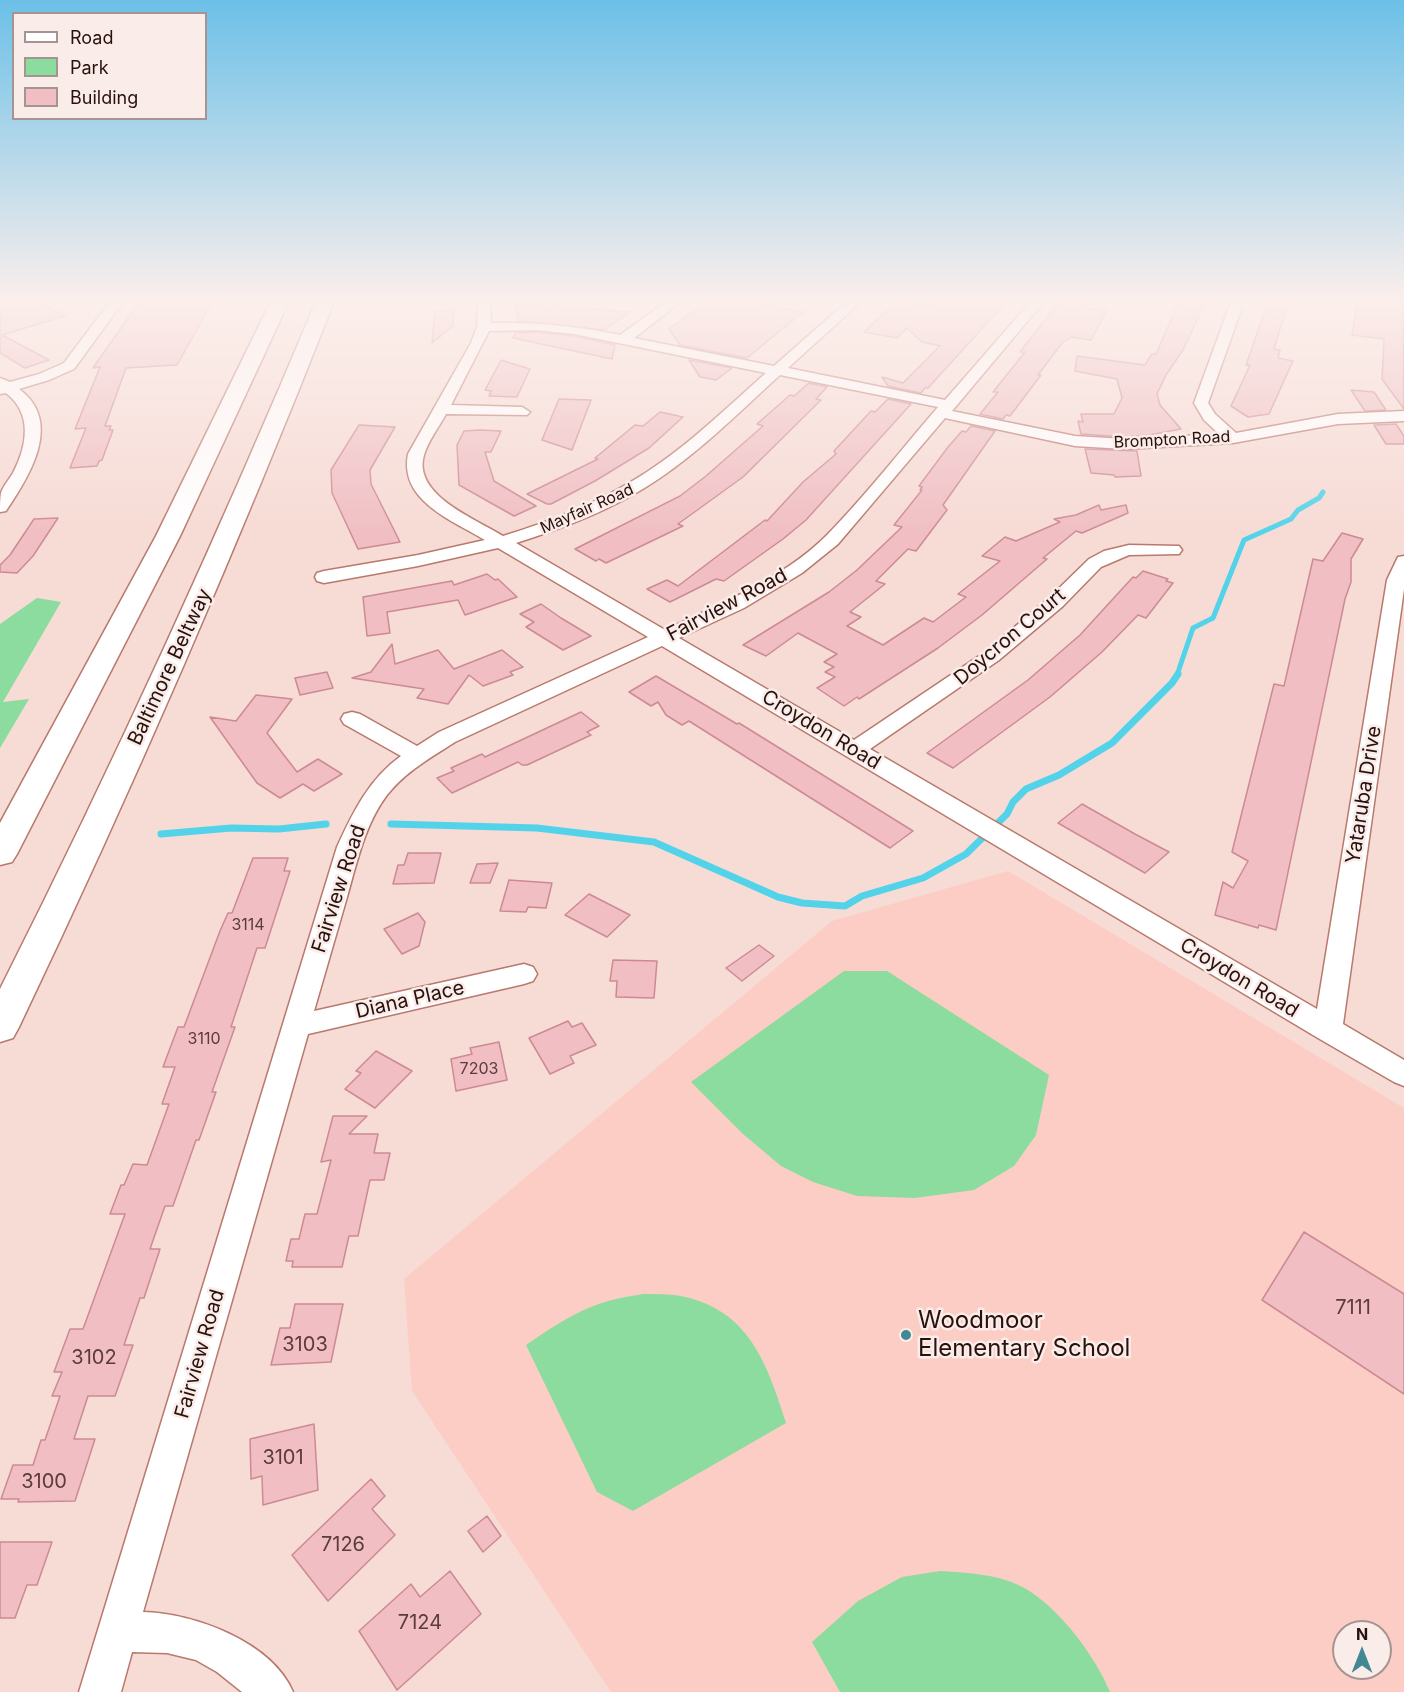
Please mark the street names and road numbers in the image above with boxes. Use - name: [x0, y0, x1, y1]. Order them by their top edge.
- street label: Brompton Road: [1113, 427, 1231, 453]
- street label: Mayfair Road: [537, 480, 637, 538]
- street label: Fairview Road: [663, 563, 791, 647]
- street label: Doycron Court: [950, 584, 1070, 690]
- street label: Baltimore Beltway: [123, 585, 217, 749]
- street label: Croydon Road: [757, 685, 885, 775]
- street label: Yataruba Drive: [1341, 724, 1387, 866]
- street label: Fairview Road: [307, 822, 371, 956]
- street label: Croydon Road: [1175, 933, 1303, 1023]
- street label: Diana Place: [353, 976, 467, 1024]
- street label: Fairview Road: [170, 1287, 230, 1421]

